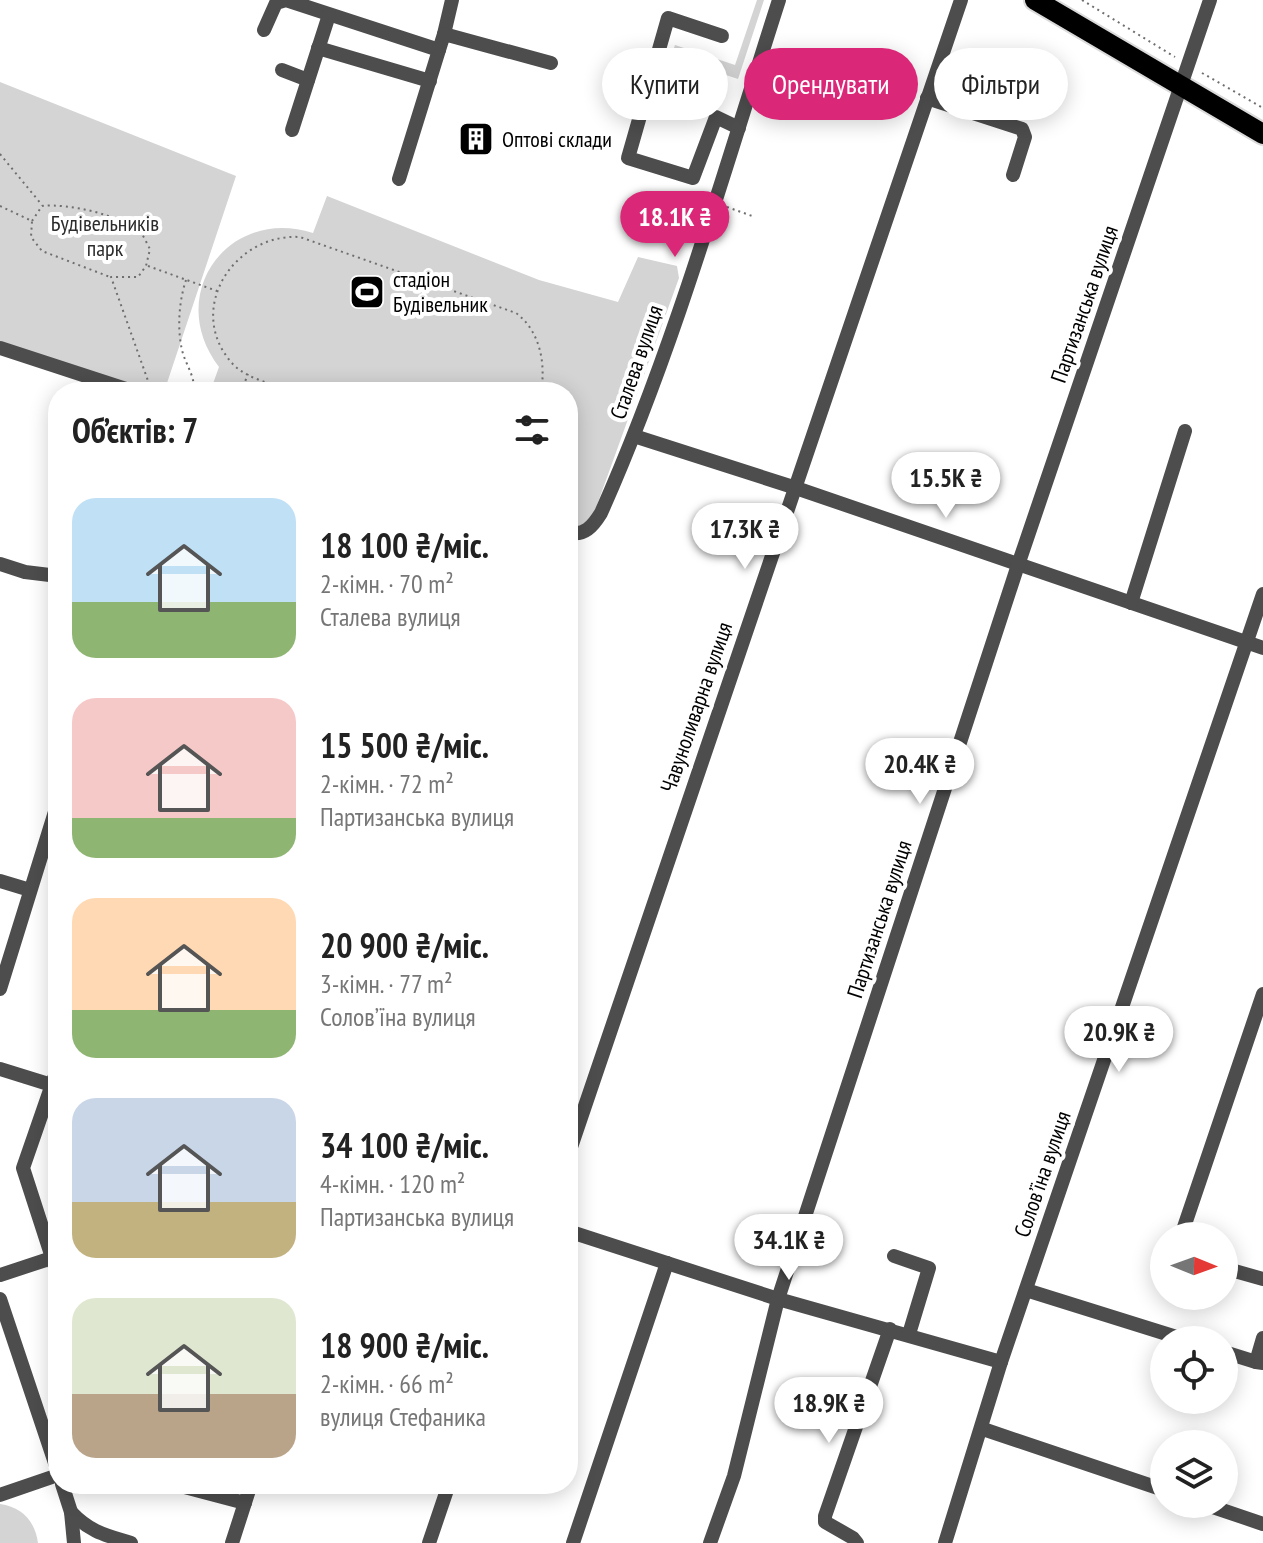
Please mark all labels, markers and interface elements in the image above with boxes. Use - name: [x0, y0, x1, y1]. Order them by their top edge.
- chip: Купити: [602, 48, 728, 120]
- chip: Орендувати: [744, 48, 918, 120]
- chip: Фільтри: [934, 48, 1068, 120]
- building icon: Оптові склади: [457, 120, 495, 158]
- place label: Оптові склади: [502, 125, 612, 153]
- pin: 18.1K ₴: [601, 191, 749, 259]
- text: 18.1K ₴: [638, 200, 712, 233]
- park label: Будівельників парк: [51, 209, 159, 262]
- street label: Партизанська вулиця: [1044, 222, 1124, 386]
- place label: стадіон Будівельник: [393, 265, 488, 318]
- sports icon: стадіон Будівельник: [348, 273, 386, 311]
- street label: Сталева вулиця: [603, 301, 669, 423]
- text: Об’єктів: 7: [72, 408, 198, 452]
- icon: filters: [510, 408, 554, 452]
- pin: 15.5K ₴: [872, 452, 1020, 520]
- text: 15.5K ₴: [909, 461, 983, 494]
- pin: 17.3K ₴: [671, 503, 819, 571]
- text: 17.3K ₴: [710, 512, 780, 545]
- text: 18 100 ₴/міс.: [320, 523, 489, 567]
- icon: home: [136, 530, 232, 626]
- text: 2-кімн. · 70 m²: [320, 567, 454, 600]
- text: Сталева вулиця: [320, 600, 460, 633]
- street label: Чавуноливарна вулиця: [654, 618, 738, 796]
- text: 15 500 ₴/міс.: [320, 723, 489, 767]
- icon: home: [136, 730, 232, 826]
- pin: 20.4K ₴: [846, 738, 994, 806]
- text: 20.4K ₴: [883, 747, 957, 780]
- text: 2-кімн. · 72 m²: [320, 767, 454, 800]
- text: Партизанська вулиця: [320, 800, 514, 833]
- street label: Партизанська вулиця: [840, 837, 918, 1001]
- text: 20 900 ₴/міс.: [320, 923, 489, 967]
- icon: home: [136, 930, 232, 1026]
- text: 3-кімн. · 77 m²: [320, 967, 453, 1000]
- text: Соловʼїна вулиця: [320, 1000, 476, 1033]
- pin: 20.9K ₴: [1045, 1006, 1193, 1074]
- text: 20.9K ₴: [1082, 1015, 1156, 1048]
- street label: Соловʼїна вулиця: [1007, 1107, 1077, 1241]
- text: 34 100 ₴/міс.: [320, 1123, 489, 1167]
- icon: home: [136, 1130, 232, 1226]
- text: 4-кімн. · 120 m²: [320, 1167, 465, 1200]
- text: Партизанська вулиця: [320, 1200, 514, 1233]
- pin: 34.1K ₴: [715, 1214, 863, 1282]
- north arrow: [1150, 1222, 1238, 1310]
- map controls: [1150, 1222, 1238, 1518]
- text: 34.1K ₴: [752, 1223, 826, 1256]
- text: 18 900 ₴/міс.: [320, 1323, 489, 1367]
- button: locate: [1150, 1326, 1238, 1414]
- icon: home: [136, 1330, 232, 1426]
- text: 2-кімн. · 66 m²: [320, 1367, 454, 1400]
- pin: 18.9K ₴: [755, 1377, 903, 1445]
- text: 18.9K ₴: [792, 1386, 866, 1419]
- text: вулиця Стефаника: [320, 1400, 486, 1433]
- button: layers: [1150, 1430, 1238, 1518]

